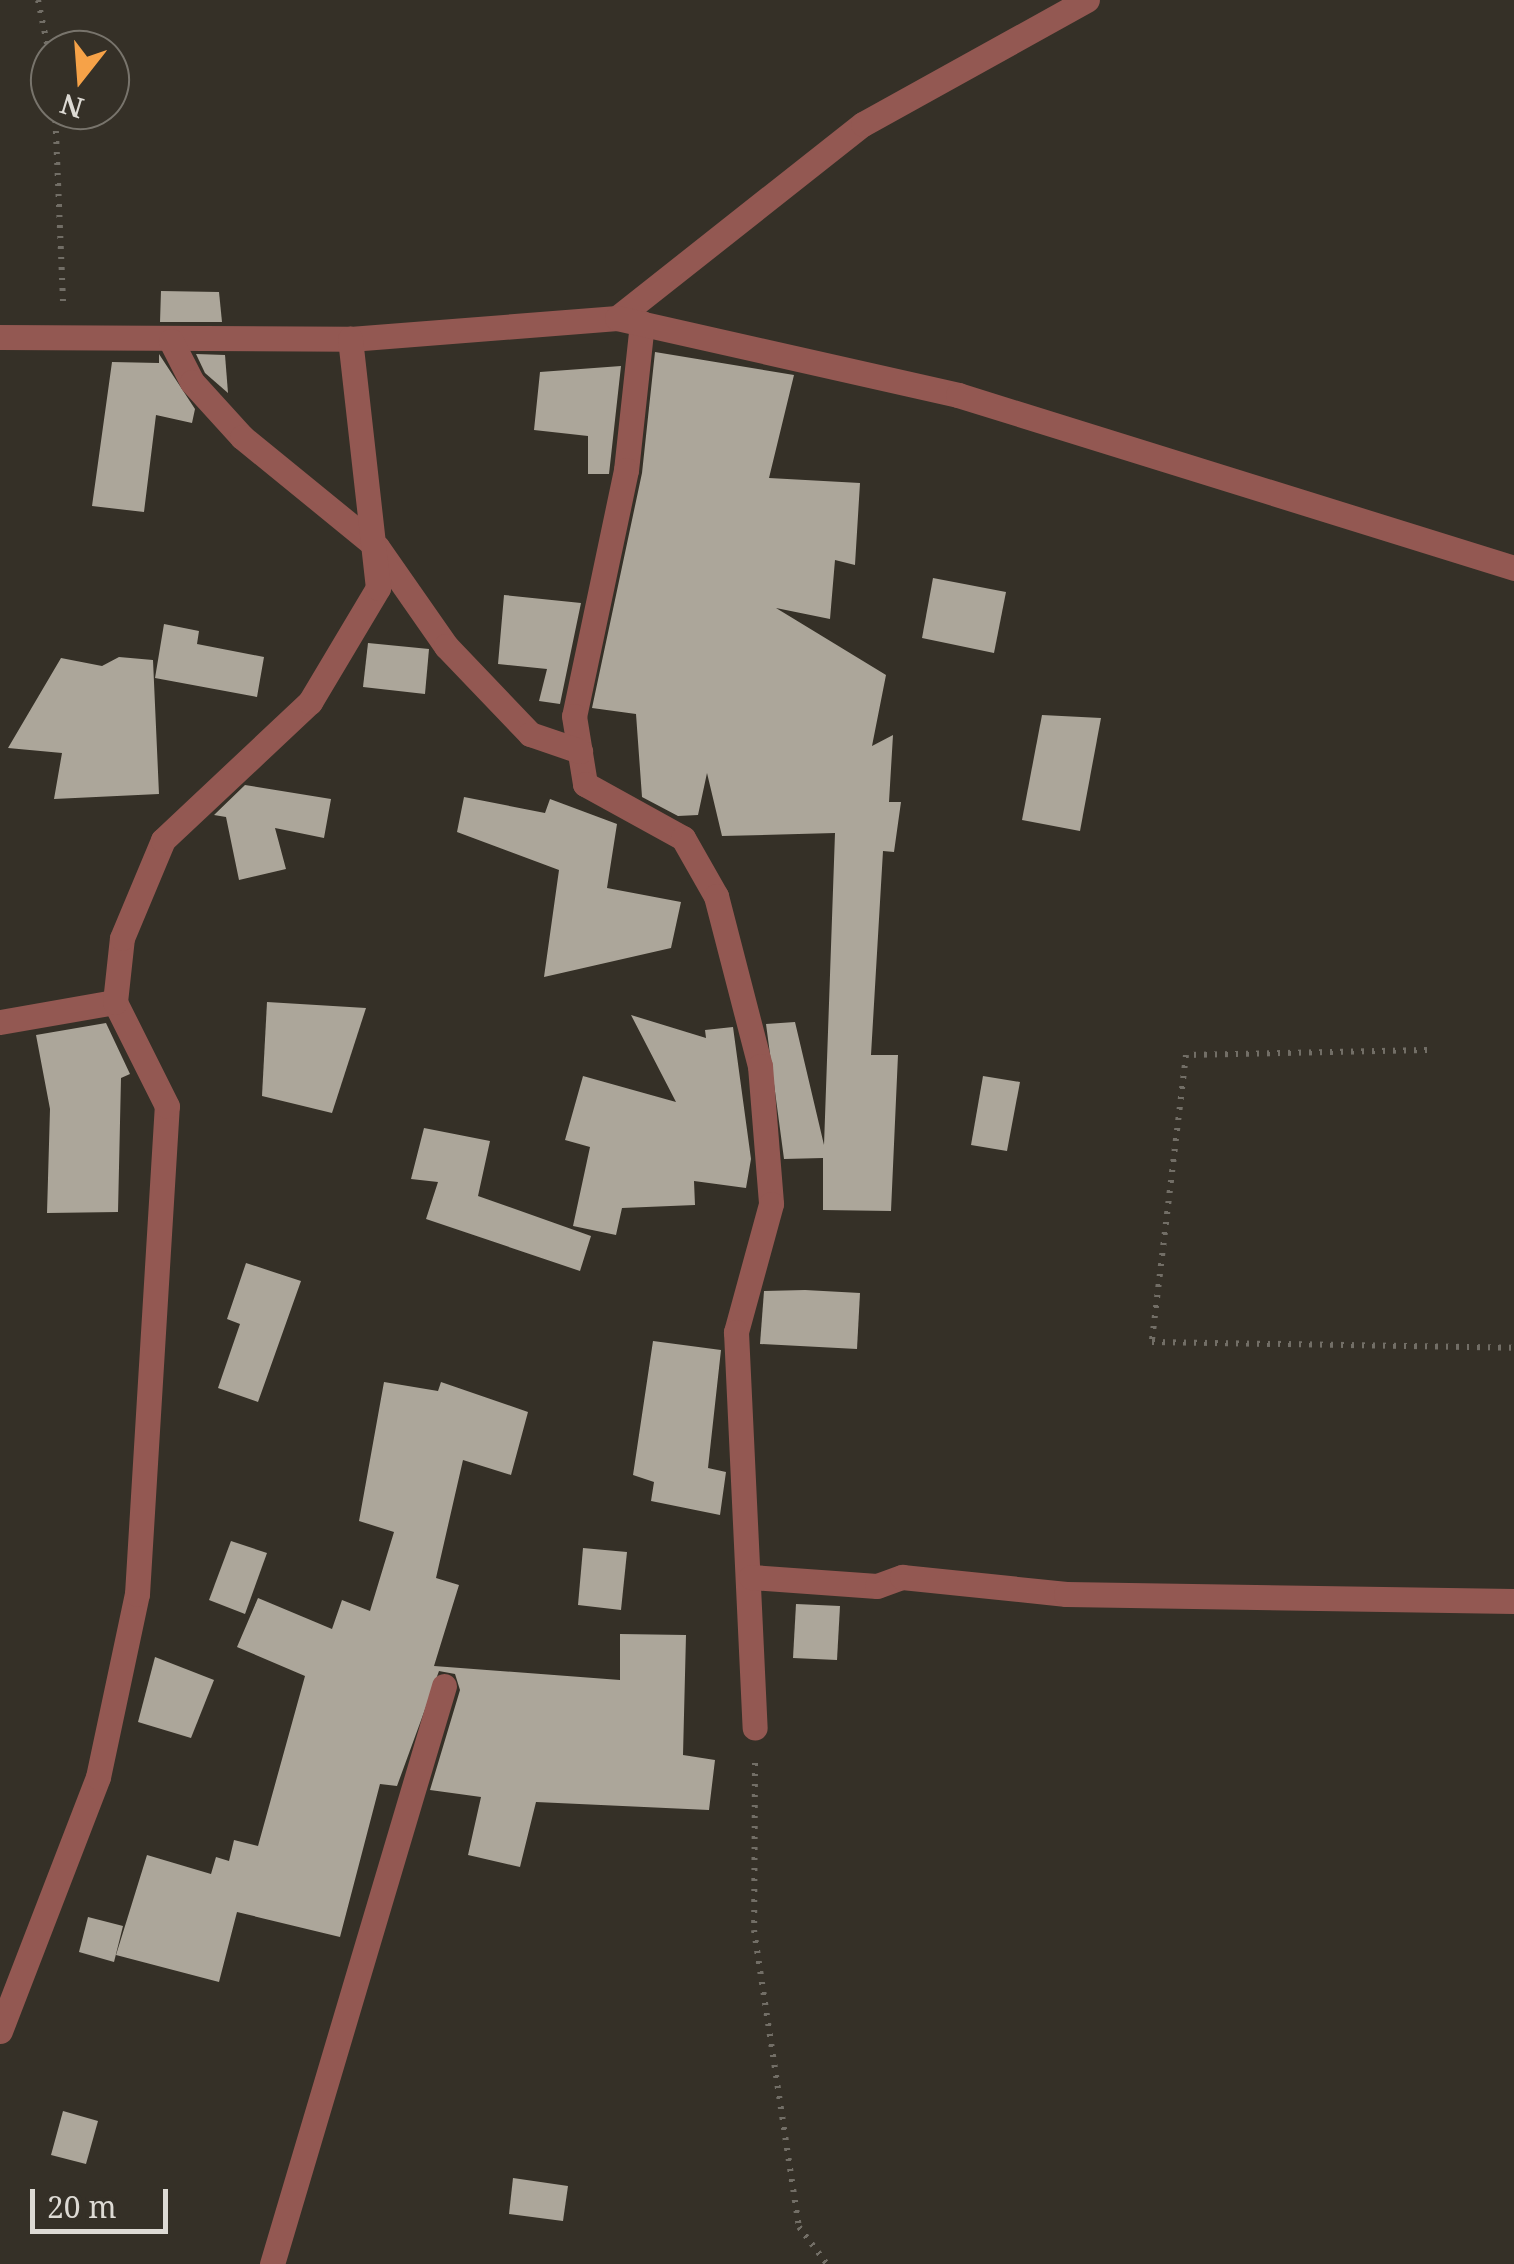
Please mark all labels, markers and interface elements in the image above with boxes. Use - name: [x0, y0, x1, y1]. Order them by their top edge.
- north arrow: [30, 30, 130, 130]
- text: N: [56, 85, 88, 128]
- scale bar: [35, 2169, 172, 2231]
- text: 20 m: [47, 2186, 117, 2227]

